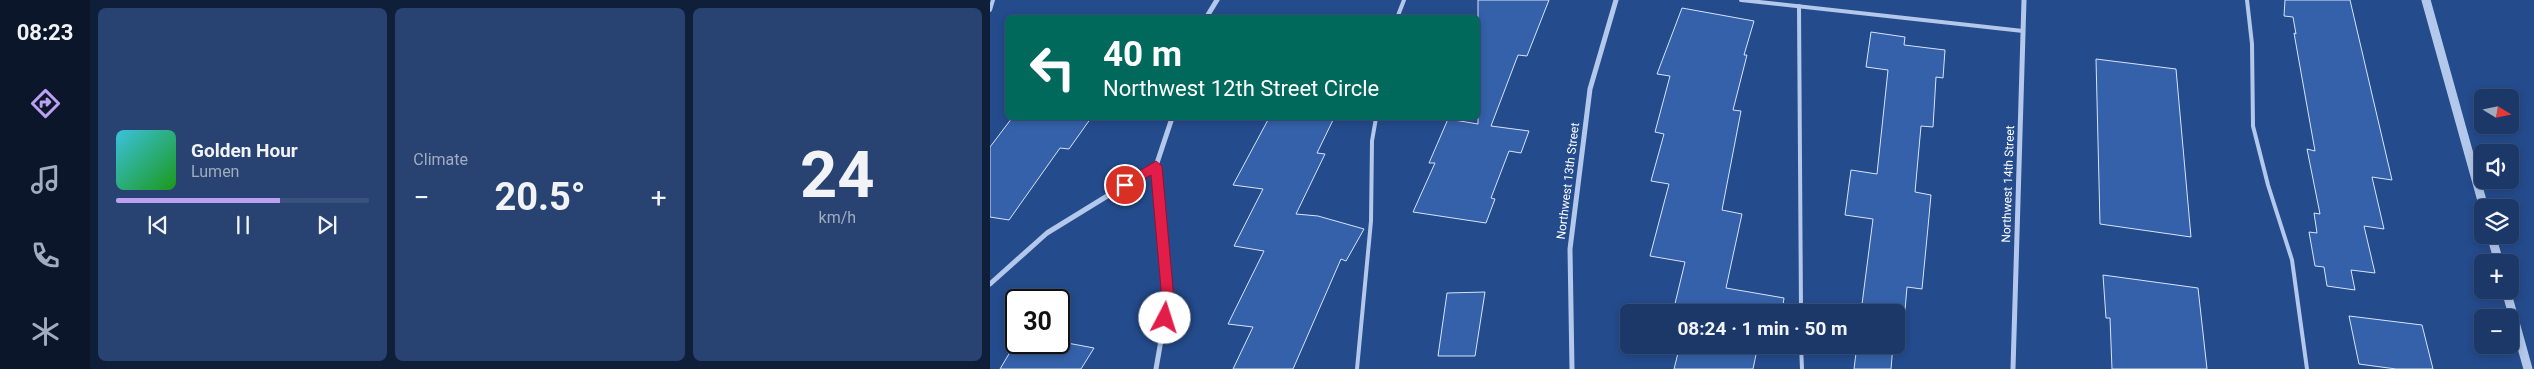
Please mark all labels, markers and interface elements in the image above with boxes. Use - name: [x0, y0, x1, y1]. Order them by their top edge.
- text: 08:23: [17, 20, 73, 45]
- text: 40 m: [1103, 34, 1182, 75]
- icon: left: [1020, 35, 1085, 100]
- text: Northwest 12th Street Circle: [1103, 76, 1379, 101]
- icon: directions: [28, 86, 63, 121]
- north arrow: [2474, 89, 2519, 134]
- map controls: [2474, 89, 2519, 354]
- street label: Northwest 13th Street: [1554, 122, 1582, 240]
- street label: Northwest 14th Street: [1999, 125, 2017, 243]
- text: 24: [800, 137, 875, 213]
- text: Golden Hour: [191, 139, 298, 162]
- button: sound: [2474, 144, 2519, 189]
- text: Climate: [413, 150, 468, 169]
- icon: music: [28, 162, 63, 197]
- text: Lumen: [191, 162, 239, 181]
- pin: [1104, 164, 1146, 206]
- icon: arrive: [1111, 171, 1139, 199]
- text: 20.5°: [494, 175, 586, 219]
- text: −: [413, 181, 429, 214]
- text: +: [651, 181, 667, 214]
- button: layers: [2474, 199, 2519, 244]
- text: km/h: [819, 208, 856, 227]
- icon: previous: [144, 211, 172, 239]
- icon: pause: [229, 211, 257, 239]
- icon: next: [313, 211, 341, 239]
- icon: phone: [28, 238, 63, 273]
- button: +: [2474, 254, 2519, 299]
- speed limit sign: 30: [1005, 289, 1070, 354]
- position arrow: [1138, 291, 1190, 343]
- button: −: [2474, 309, 2519, 354]
- icon: climate: [28, 314, 63, 349]
- text: 08:24 · 1 min · 50 m: [1677, 317, 1848, 340]

